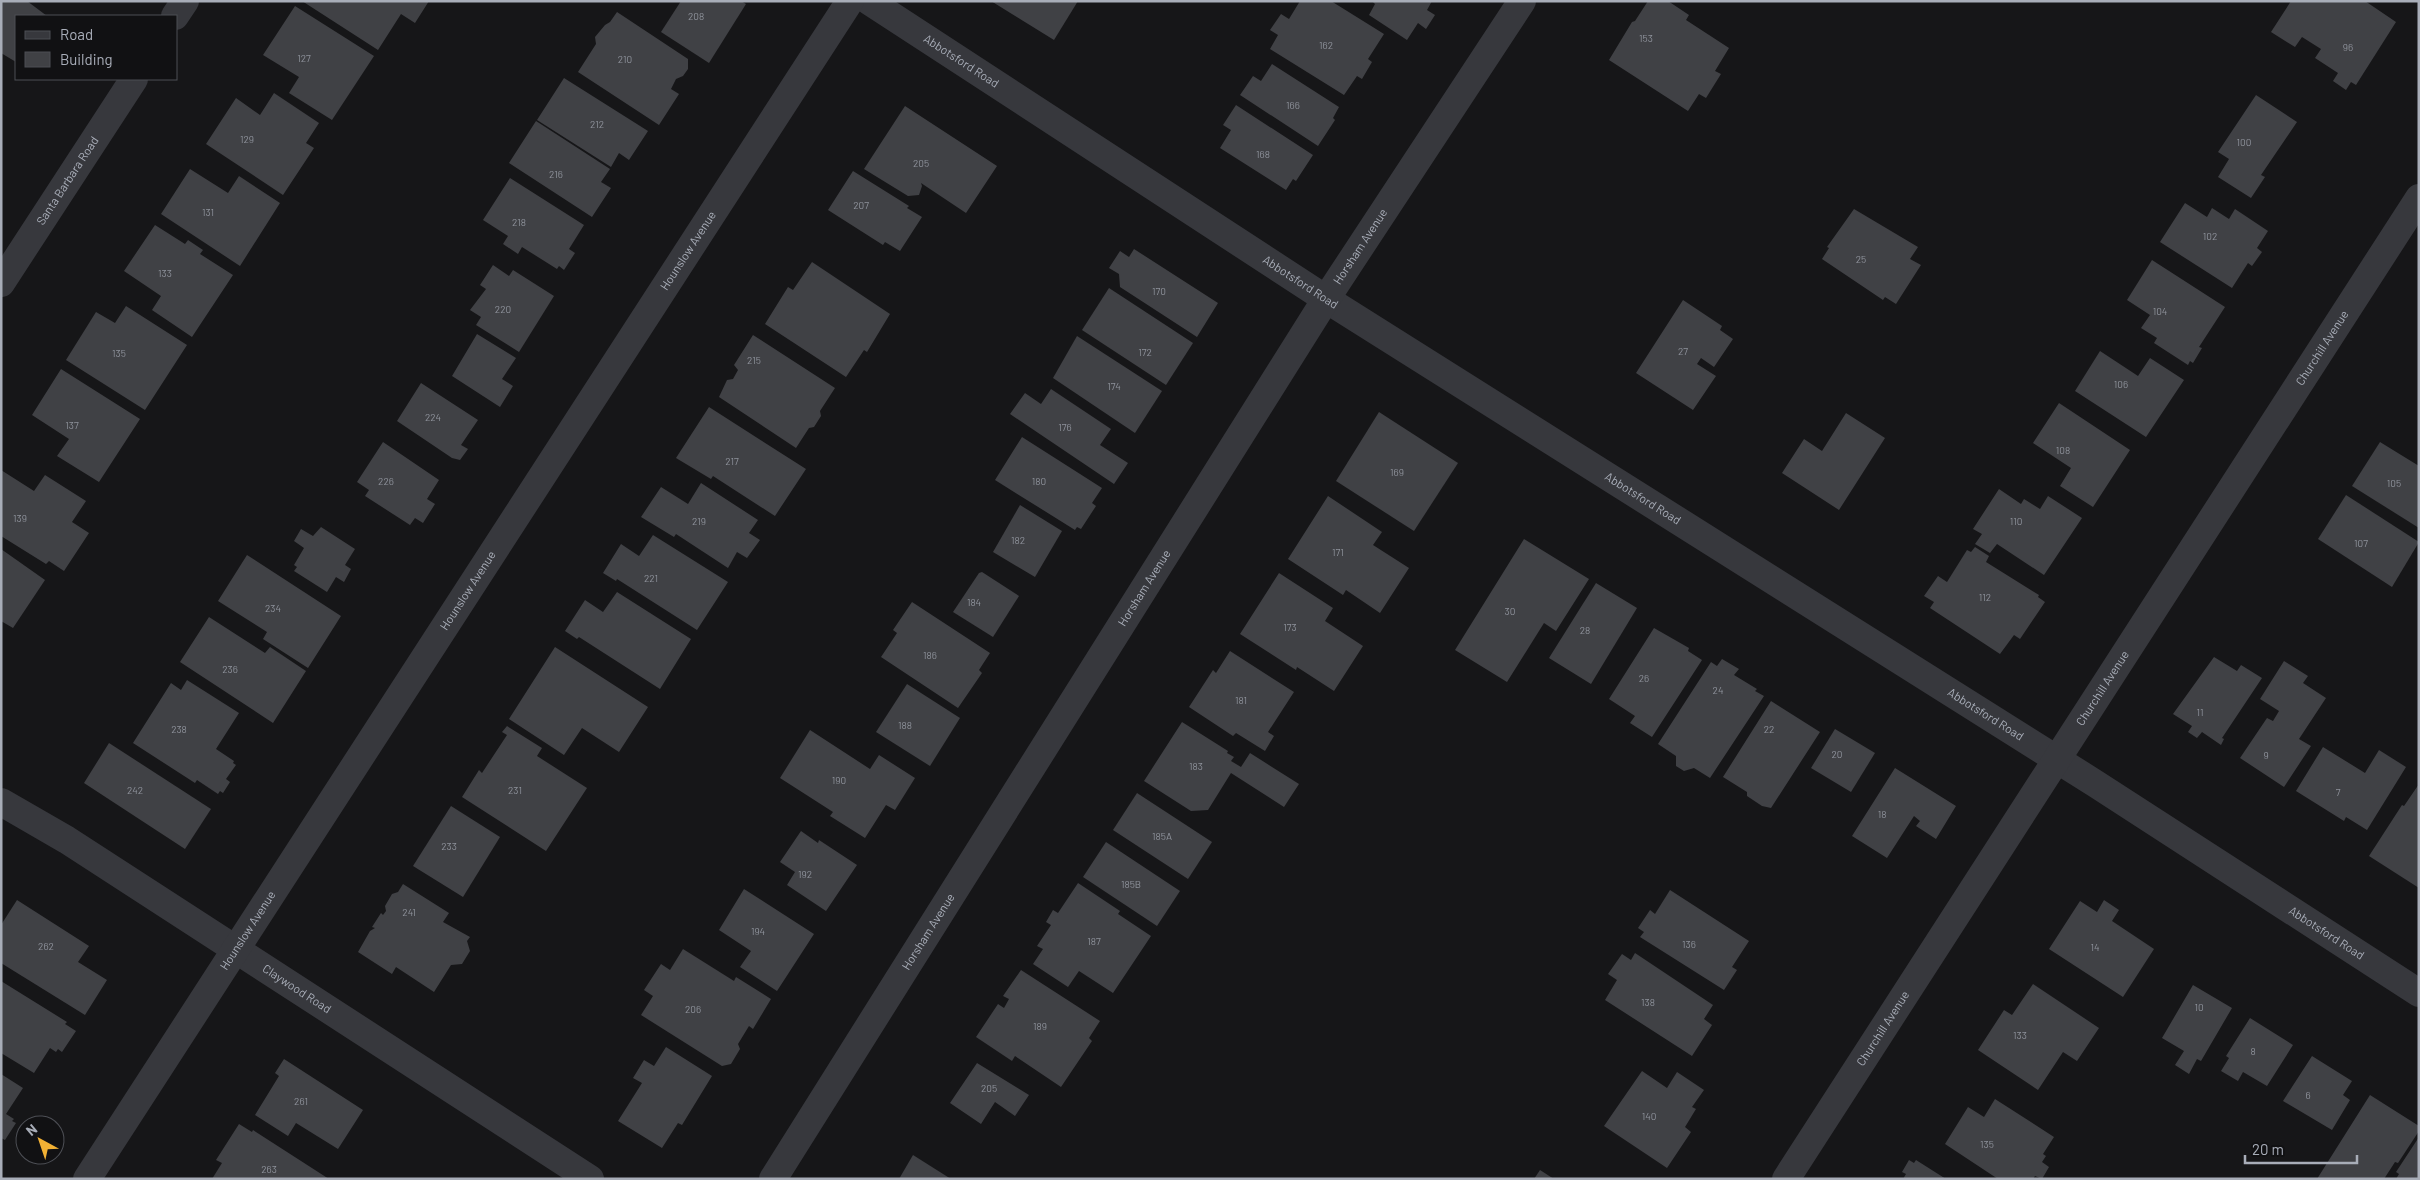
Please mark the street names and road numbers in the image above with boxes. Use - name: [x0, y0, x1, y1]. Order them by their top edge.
- street label: Abbotsford Road: [921, 31, 1002, 90]
- street label: Santa Barbara Road: [33, 133, 101, 227]
- street label: Horsham Avenue: [1330, 206, 1390, 287]
- street label: Hounslow Avenue: [657, 208, 718, 292]
- street label: Abbotsford Road: [1261, 252, 1341, 311]
- street label: Churchill Avenue: [2292, 307, 2351, 388]
- street label: Abbotsford Road: [1603, 469, 1684, 527]
- street label: Horsham Avenue: [1114, 547, 1173, 628]
- street label: Hounslow Avenue: [437, 548, 498, 632]
- street label: Churchill Avenue: [2072, 648, 2131, 728]
- street label: Abbotsford Road: [1945, 684, 2027, 743]
- street label: Hounslow Avenue: [216, 888, 278, 972]
- street label: Horsham Avenue: [898, 890, 957, 972]
- street label: Abbotsford Road: [2287, 903, 2367, 962]
- street label: Claywood Road: [260, 961, 334, 1015]
- street label: Churchill Avenue: [1853, 988, 1912, 1068]

